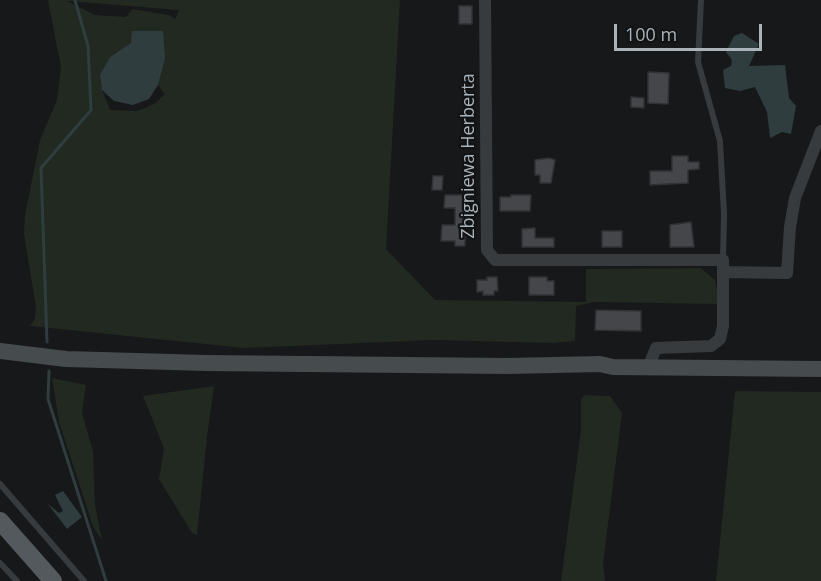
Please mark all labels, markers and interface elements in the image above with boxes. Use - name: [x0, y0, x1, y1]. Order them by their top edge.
- scale bar: [617, 12, 766, 50]
- text: 100 m: [625, 22, 677, 46]
- street label: Zbigniewa Herberta: [458, 73, 480, 239]

